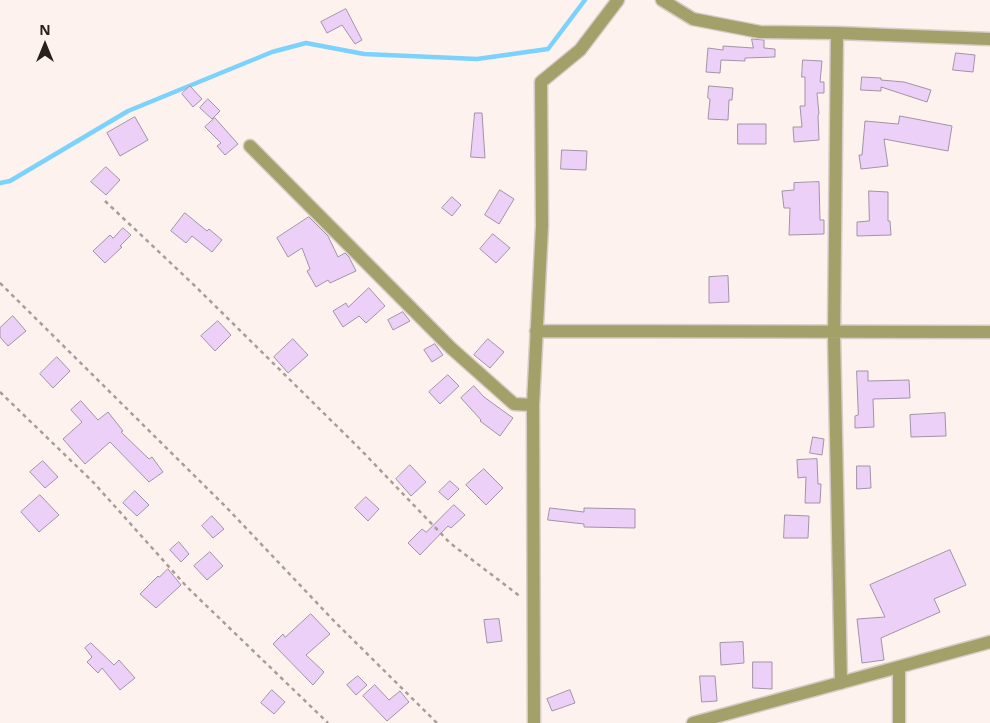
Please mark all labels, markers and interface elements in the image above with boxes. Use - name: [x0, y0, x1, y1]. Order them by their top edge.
- north arrow: [20, 20, 70, 70]
- text: N: [39, 20, 51, 39]

